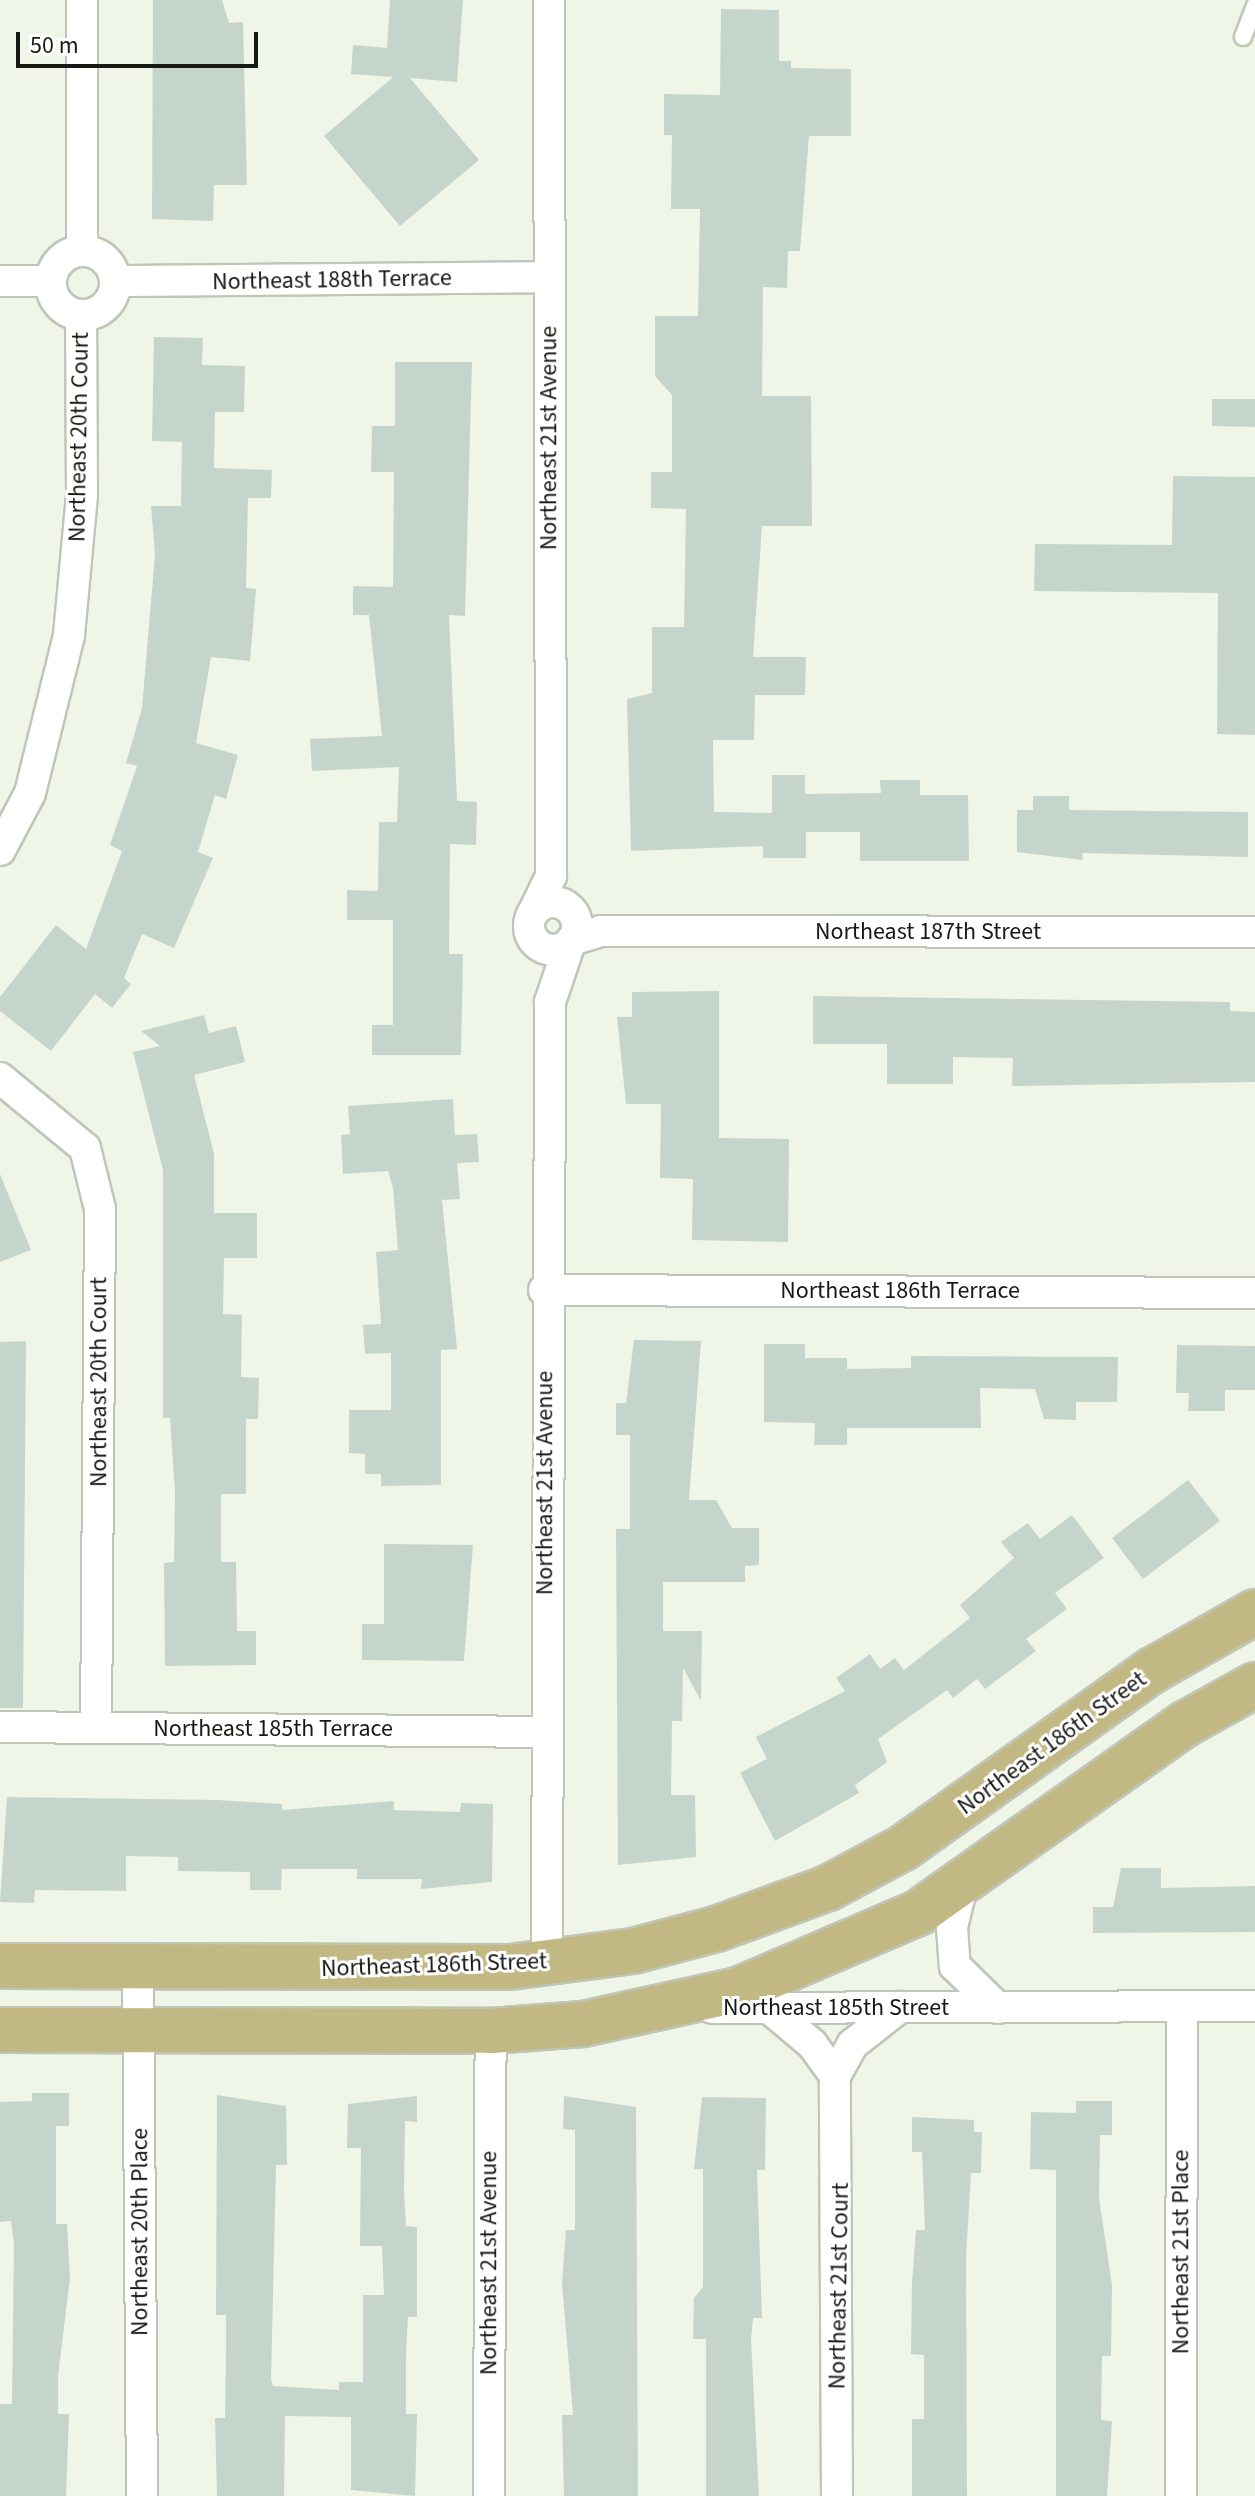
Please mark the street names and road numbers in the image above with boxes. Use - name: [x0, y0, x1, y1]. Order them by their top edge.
- street label: Northeast 188th Terrace: [212, 264, 452, 296]
- street label: Northeast 21st Avenue: [535, 326, 563, 550]
- street label: Northeast 20th Court: [63, 332, 95, 542]
- street label: Northeast 187th Street: [815, 918, 1041, 946]
- street label: Northeast 20th Court: [85, 1277, 113, 1487]
- street label: Northeast 186th Terrace: [780, 1277, 1020, 1305]
- street label: Northeast 21st Avenue: [531, 1371, 559, 1595]
- street label: Northeast 186th Street: [952, 1665, 1152, 1821]
- street label: Northeast 185th Terrace: [153, 1715, 393, 1743]
- street label: Northeast 186th Street: [321, 1947, 547, 1983]
- street label: Northeast 185th Street: [723, 1994, 949, 2022]
- street label: Northeast 20th Place: [126, 2128, 154, 2336]
- street label: Northeast 21st Place: [1167, 2150, 1195, 2354]
- street label: Northeast 21st Avenue: [475, 2151, 503, 2375]
- street label: Northeast 21st Court: [823, 2182, 855, 2390]

